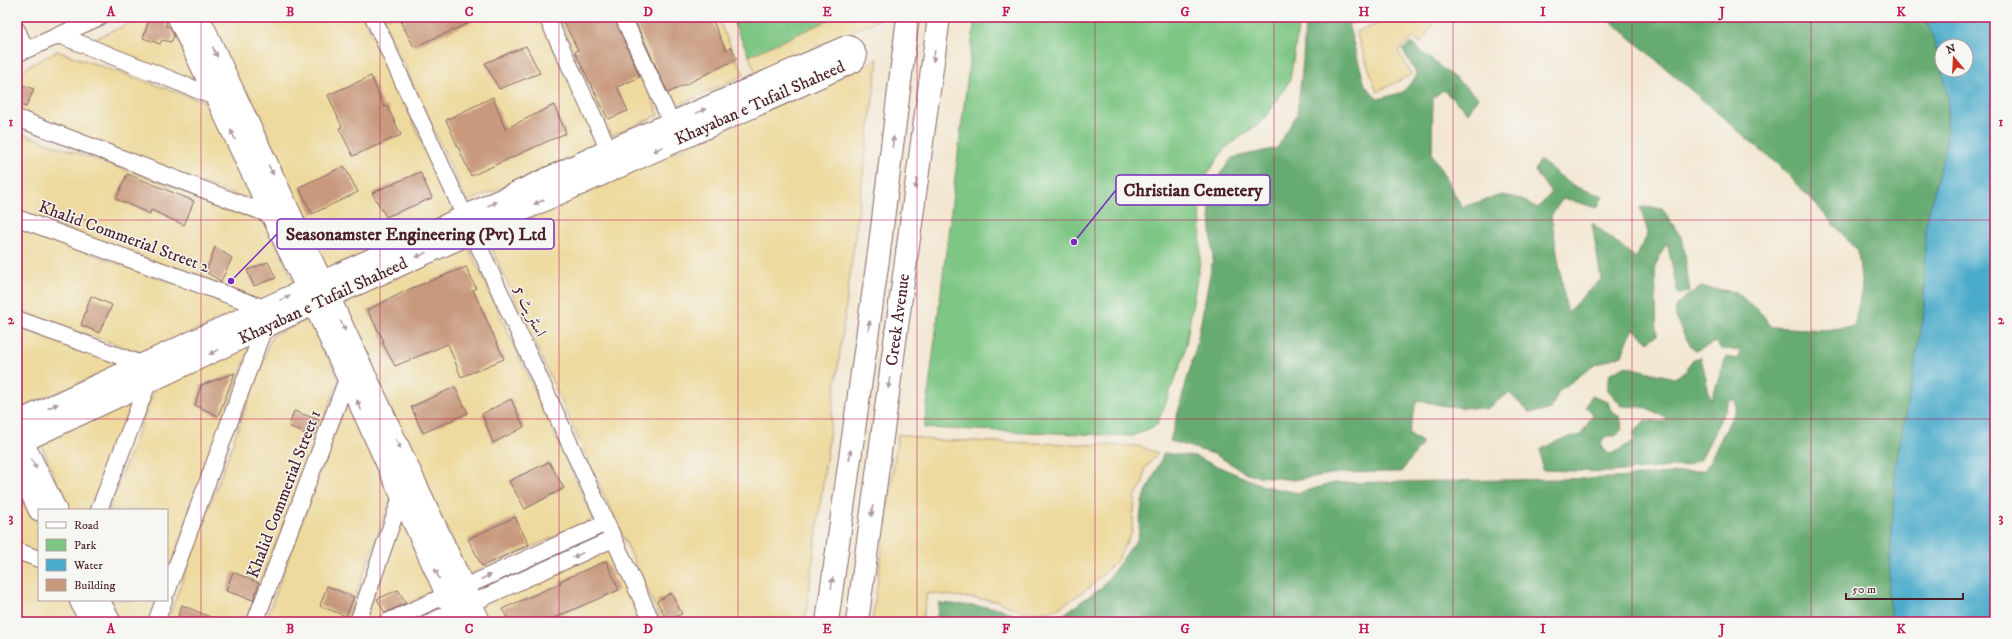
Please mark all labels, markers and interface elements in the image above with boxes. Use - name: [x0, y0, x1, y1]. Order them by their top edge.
- text: A: [106, 4, 116, 20]
- text: B: [286, 4, 294, 20]
- text: C: [465, 4, 474, 20]
- text: D: [643, 4, 653, 20]
- text: E: [822, 4, 832, 20]
- text: F: [1002, 4, 1011, 20]
- text: G: [1180, 4, 1190, 20]
- text: H: [1359, 4, 1370, 20]
- text: I: [1540, 4, 1546, 20]
- text: J: [1717, 4, 1725, 21]
- text: K: [1896, 4, 1906, 20]
- north arrow: [1934, 38, 1974, 78]
- text: N: [1945, 41, 1958, 57]
- one-way arrow: [212, 47, 218, 58]
- one-way arrow: [931, 50, 937, 62]
- street label: Khayaban e Tufail Shaheed: [672, 55, 849, 150]
- one-way arrow: [695, 108, 706, 114]
- text: 1: [9, 114, 14, 130]
- text: 1: [1999, 114, 2004, 130]
- one-way arrow: [230, 129, 236, 141]
- one-way arrow: [890, 136, 896, 148]
- one-way arrow: [653, 146, 664, 152]
- one-way arrow: [268, 164, 274, 175]
- callout: Christian Cemetery: [1116, 175, 1270, 205]
- one-way arrow: [913, 178, 920, 191]
- text: Christian Cemetery: [1124, 180, 1263, 202]
- street label: Khalid Commerial Street 2: [35, 196, 213, 278]
- one-way arrow: [534, 199, 545, 205]
- one-way arrow: [487, 201, 498, 207]
- callout: Seasonamster Engineering (Pvt) Ltd: [277, 219, 554, 249]
- text: Seasonamster Engineering (Pvt) Ltd: [286, 224, 547, 246]
- street label: Khayaban e Tufail Shaheed: [235, 252, 411, 350]
- one-way arrow: [415, 252, 427, 258]
- street label: Creek Avenue: [881, 272, 915, 367]
- street label: اسٹریٹ 5: [509, 282, 552, 341]
- one-way arrow: [279, 295, 290, 301]
- text: 2: [8, 312, 15, 328]
- text: 2: [1998, 312, 2005, 328]
- one-way arrow: [340, 320, 346, 332]
- one-way arrow: [866, 320, 872, 332]
- one-way arrow: [209, 349, 220, 355]
- one-way arrow: [886, 377, 892, 389]
- one-way arrow: [356, 399, 362, 411]
- one-way arrow: [47, 403, 58, 409]
- street label: Khalid Commerial Street 1: [242, 407, 326, 581]
- one-way arrow: [395, 438, 401, 449]
- one-way arrow: [847, 449, 853, 461]
- one-way arrow: [31, 459, 37, 470]
- one-way arrow: [869, 505, 875, 517]
- legend: [38, 509, 168, 601]
- text: 3: [9, 510, 14, 526]
- text: 3: [1999, 510, 2004, 526]
- text: Road: [74, 518, 99, 533]
- text: Park: [74, 538, 96, 553]
- one-way arrow: [572, 552, 583, 558]
- text: Water: [73, 558, 103, 573]
- one-way arrow: [434, 568, 440, 580]
- one-way arrow: [481, 573, 493, 579]
- scale bar: [1846, 575, 1963, 601]
- one-way arrow: [829, 577, 835, 589]
- text: Building: [74, 578, 115, 593]
- text: 50 m: [1852, 582, 1876, 597]
- text: A: [106, 621, 116, 637]
- text: B: [286, 621, 294, 637]
- text: C: [465, 621, 474, 637]
- text: D: [643, 621, 653, 637]
- text: E: [822, 621, 832, 637]
- text: F: [1002, 621, 1011, 637]
- text: G: [1180, 621, 1190, 637]
- text: H: [1359, 621, 1370, 637]
- text: I: [1540, 621, 1546, 637]
- text: J: [1717, 621, 1725, 638]
- text: K: [1896, 621, 1906, 637]

